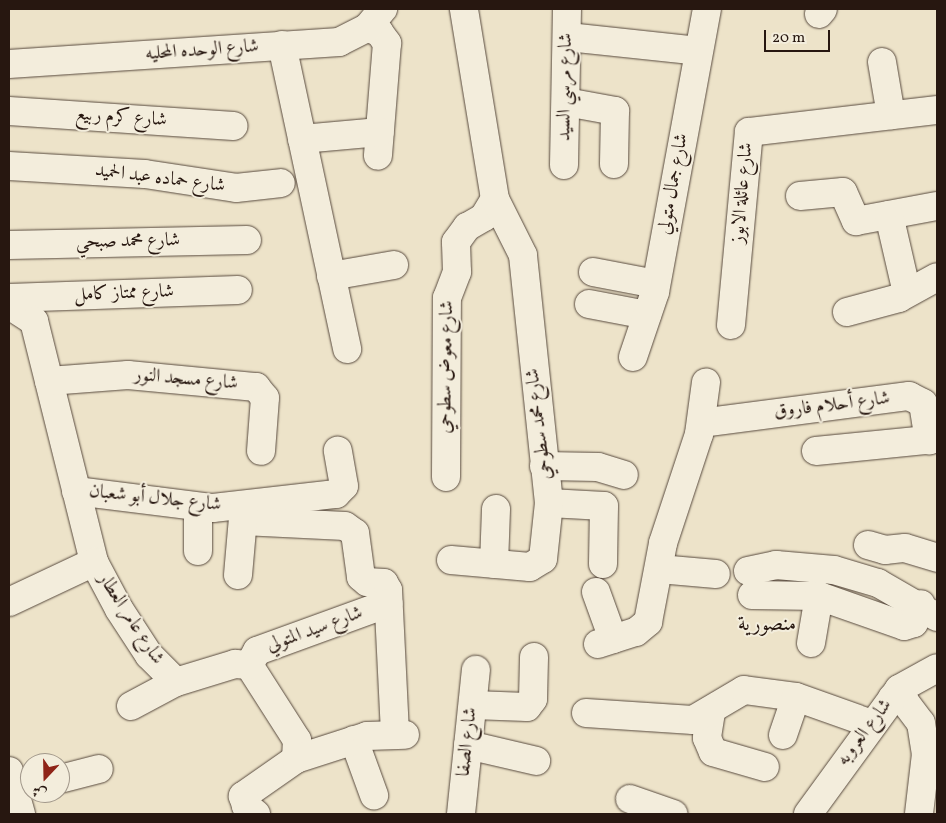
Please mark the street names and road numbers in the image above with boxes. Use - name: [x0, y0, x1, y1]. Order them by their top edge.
- street label: شارع مرسي السيد: [554, 33, 578, 141]
- street label: شارع الوحده المحليه: [144, 36, 260, 66]
- street label: شارع كرم ربيع: [75, 103, 167, 133]
- street label: شارع جمال متولي: [654, 132, 694, 236]
- street label: شارع عائلة الابوز: [727, 142, 759, 244]
- street label: شارع حماده عبد الحميد: [94, 160, 226, 198]
- street label: شارع محمد صبحي: [76, 230, 180, 254]
- street label: شارع ممتاز كامل: [74, 281, 174, 307]
- street label: شارع معوض سطوحي: [434, 300, 460, 434]
- street label: شارع مسجد النور: [133, 364, 239, 396]
- street label: شارع محمد سطوحي: [522, 367, 558, 481]
- street label: شارع أحلام فاروق: [773, 388, 891, 424]
- street label: شارع جلال أبو شعبان: [88, 481, 222, 517]
- street label: شارع عامر العطار: [92, 569, 168, 669]
- street label: شارع سيد المتولي: [264, 602, 366, 658]
- street label: شارع العروبه: [833, 695, 897, 771]
- street label: شارع الصفا: [453, 706, 483, 778]

